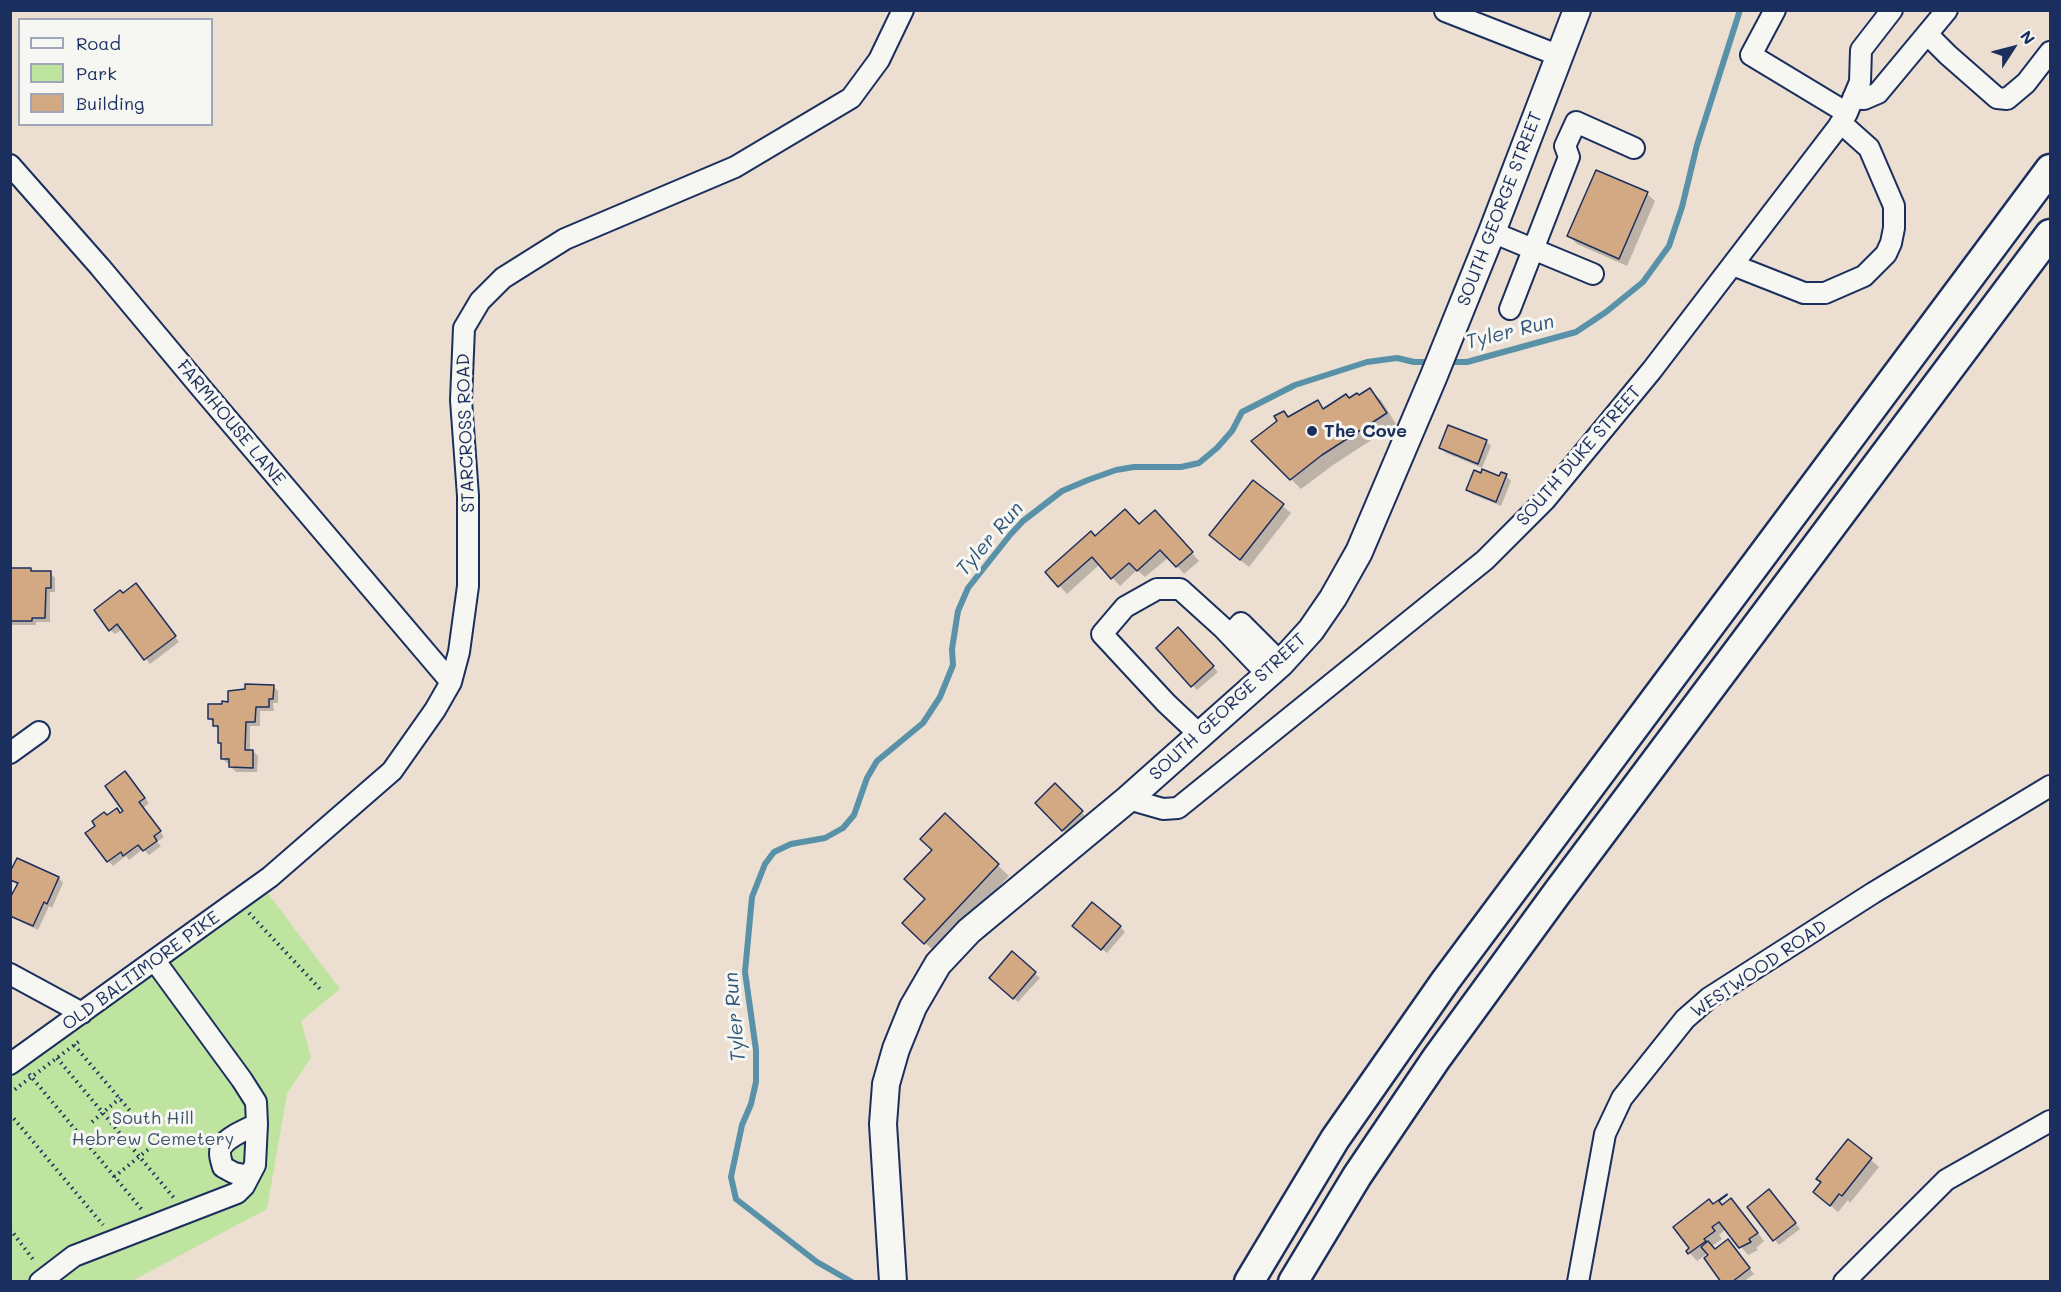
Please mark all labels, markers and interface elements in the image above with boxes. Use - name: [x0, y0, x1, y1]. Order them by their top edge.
- legend: [18, 18, 213, 126]
- north arrow: [1983, 18, 2043, 78]
- text: N: [2016, 26, 2040, 48]
- text: Road: [76, 31, 121, 55]
- text: Park: [76, 61, 117, 85]
- text: Building: [76, 91, 144, 115]
- street label: SOUTH GEORGE STREET: [1453, 109, 1547, 309]
- water label: Tyler Run: [1463, 309, 1557, 355]
- street label: STARCROSS ROAD: [452, 353, 480, 513]
- street label: FARMHOUSE LANE: [172, 356, 290, 490]
- street label: SOUTH DUKE STREET: [1512, 381, 1646, 531]
- place label: The Cove: [1324, 420, 1407, 442]
- marker: The Cove: [1305, 424, 1319, 438]
- water label: Tyler Run: [951, 497, 1029, 581]
- street label: SOUTH GEORGE STREET: [1145, 629, 1311, 785]
- street label: OLD BALTIMORE PIKE: [58, 907, 224, 1035]
- street label: WESTWOOD ROAD: [1687, 915, 1831, 1023]
- water label: Tyler Run: [719, 971, 751, 1063]
- park label: South Hill Hebrew Cemetery: [72, 1107, 234, 1150]

